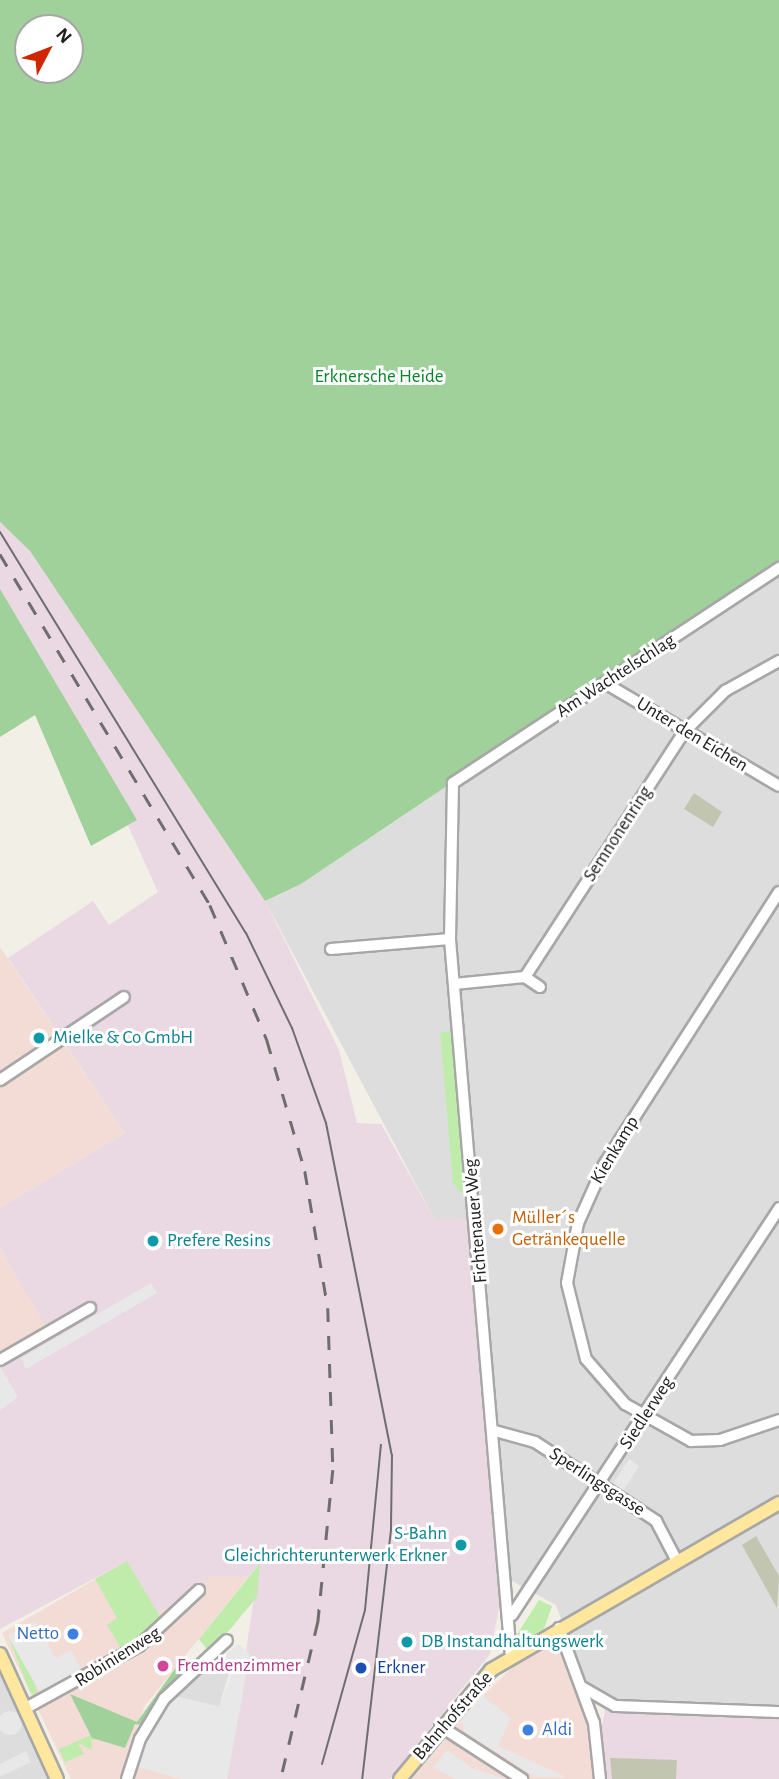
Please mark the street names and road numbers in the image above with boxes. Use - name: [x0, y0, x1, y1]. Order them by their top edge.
- street label: Am Wachtelschlag: [552, 629, 680, 723]
- street label: Unter den Eichen: [632, 693, 752, 777]
- street label: Semnonenring: [579, 782, 657, 886]
- street label: Kienkamp: [586, 1112, 644, 1188]
- street label: Fichtenauer Weg: [459, 1158, 493, 1284]
- street label: Siedlerweg: [615, 1372, 679, 1454]
- street label: Sperlingsgasse: [545, 1443, 649, 1521]
- street label: Robinienweg: [71, 1622, 165, 1692]
- street label: Bahnhofstraße: [408, 1667, 498, 1765]

